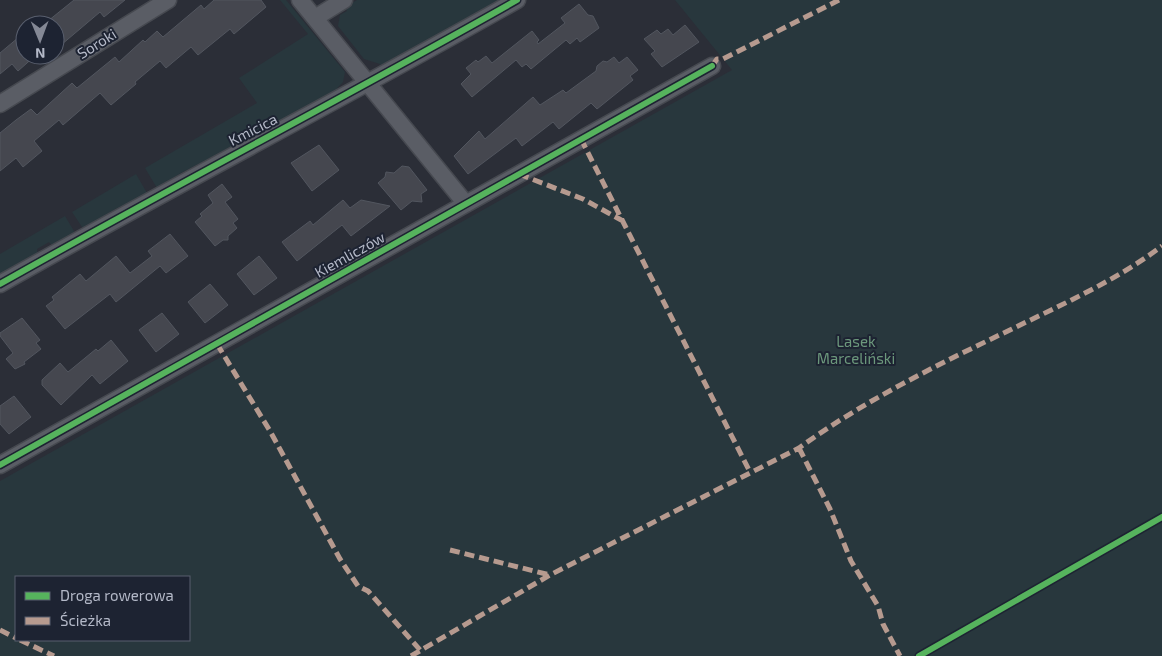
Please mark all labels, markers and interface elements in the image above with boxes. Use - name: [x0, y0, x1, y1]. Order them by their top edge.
- north arrow: [15, 15, 65, 65]
- street label: Soroki: [74, 24, 119, 62]
- text: N: [35, 45, 45, 62]
- street label: Kmicica: [225, 109, 280, 149]
- street label: Kiemliczów: [311, 227, 388, 281]
- park label: Lasek Marceliński: [817, 332, 895, 367]
- legend: [15, 576, 190, 641]
- text: Droga rowerowa: [60, 586, 174, 604]
- text: Ścieżka: [60, 611, 111, 629]

